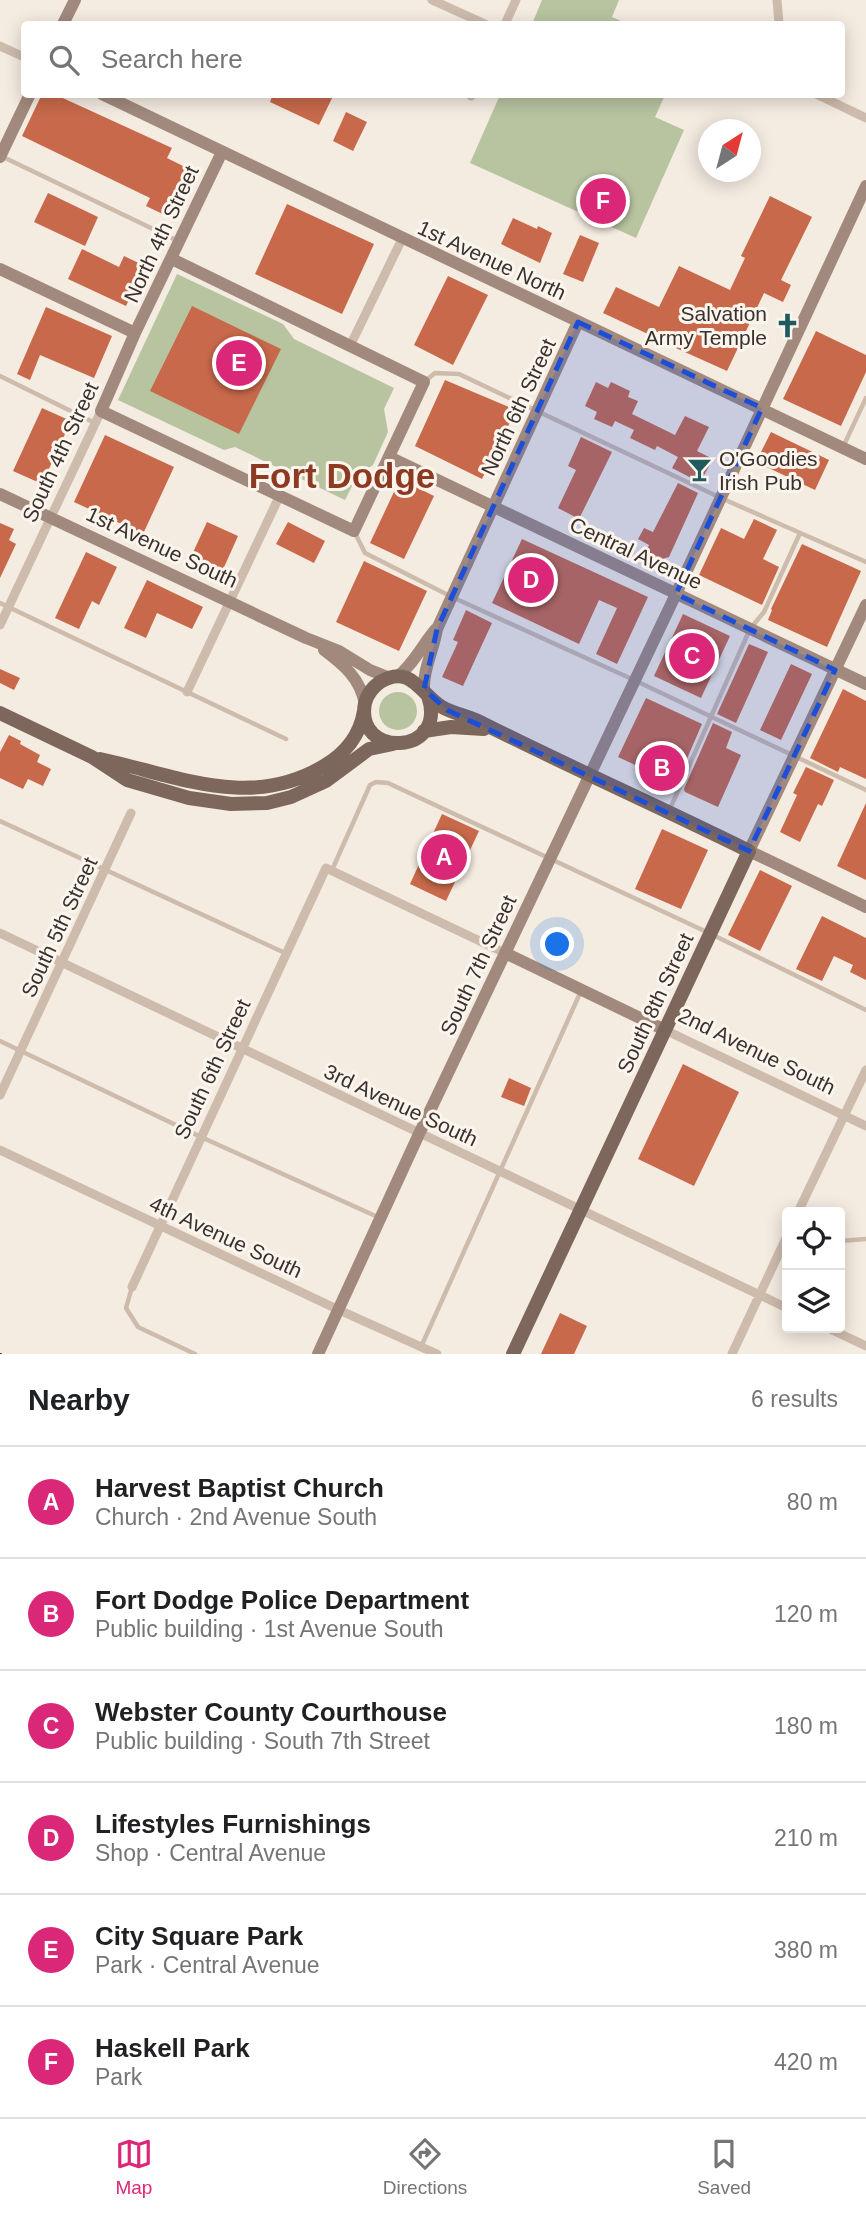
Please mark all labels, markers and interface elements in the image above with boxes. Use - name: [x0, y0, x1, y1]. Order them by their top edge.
- search box: [21, 21, 845, 98]
- icon: search: [45, 41, 83, 79]
- text: Search here: [101, 44, 243, 74]
- north arrow: [698, 119, 761, 182]
- street label: North 4th Street: [119, 162, 203, 306]
- pin: F: [580, 175, 626, 227]
- street label: 1st Avenue North: [414, 216, 570, 304]
- place label: Salvation Army Temple: [645, 302, 767, 349]
- church icon: Salvation Army Temple: [773, 311, 801, 339]
- street label: North 6th Street: [476, 335, 560, 479]
- pin: E: [216, 337, 262, 389]
- street label: South 4th Street: [18, 378, 103, 526]
- place label: O'Goodies Irish Pub: [719, 447, 818, 494]
- district label: Fort Dodge: [249, 456, 435, 495]
- bar icon: O'Goodies Irish Pub: [685, 456, 713, 484]
- street label: 1st Avenue South: [83, 502, 241, 592]
- street label: Central Avenue: [566, 512, 706, 594]
- pin: D: [508, 554, 554, 606]
- pin: C: [669, 630, 715, 682]
- pin: B: [639, 742, 685, 794]
- pin: A: [421, 831, 467, 883]
- street label: South 5th Street: [17, 853, 102, 1001]
- street label: South 7th Street: [436, 891, 521, 1039]
- your location: [540, 927, 574, 961]
- street label: South 8th Street: [613, 929, 698, 1077]
- street label: South 6th Street: [170, 995, 255, 1143]
- street label: 2nd Avenue South: [675, 1003, 839, 1099]
- street label: 3rd Avenue South: [321, 1059, 481, 1151]
- street label: 4th Avenue South: [146, 1192, 306, 1282]
- map controls: [782, 1207, 845, 1333]
- button: locate: [782, 1207, 845, 1270]
- button: layers: [782, 1270, 845, 1333]
- text: Nearby: [28, 1383, 130, 1416]
- text: 6 results: [751, 1386, 838, 1412]
- text: Harvest Baptist Church: [95, 1473, 384, 1503]
- text: A: [43, 1489, 59, 1515]
- text: 80 m: [787, 1489, 838, 1515]
- text: Church · 2nd Avenue South: [95, 1504, 377, 1530]
- text: Fort Dodge Police Department: [95, 1585, 469, 1615]
- text: B: [43, 1601, 59, 1627]
- text: 120 m: [774, 1601, 838, 1627]
- text: Public building · 1st Avenue South: [95, 1616, 444, 1642]
- text: Webster County Courthouse: [95, 1697, 447, 1727]
- text: C: [43, 1713, 59, 1739]
- text: 180 m: [774, 1713, 838, 1739]
- text: Public building · South 7th Street: [95, 1728, 430, 1754]
- text: Lifestyles Furnishings: [95, 1809, 371, 1839]
- text: D: [43, 1825, 59, 1851]
- text: 210 m: [774, 1825, 838, 1851]
- text: Shop · Central Avenue: [95, 1840, 326, 1866]
- text: City Square Park: [95, 1921, 303, 1951]
- text: E: [43, 1937, 59, 1963]
- text: 380 m: [774, 1937, 838, 1963]
- text: Park · Central Avenue: [95, 1952, 320, 1978]
- text: Haskell Park: [95, 2033, 250, 2063]
- text: F: [44, 2049, 58, 2075]
- text: 420 m: [774, 2049, 838, 2075]
- text: Park: [95, 2064, 142, 2090]
- tab: Map: [115, 2135, 153, 2199]
- tab: Directions: [383, 2135, 467, 2199]
- tab: Saved: [697, 2135, 751, 2199]

